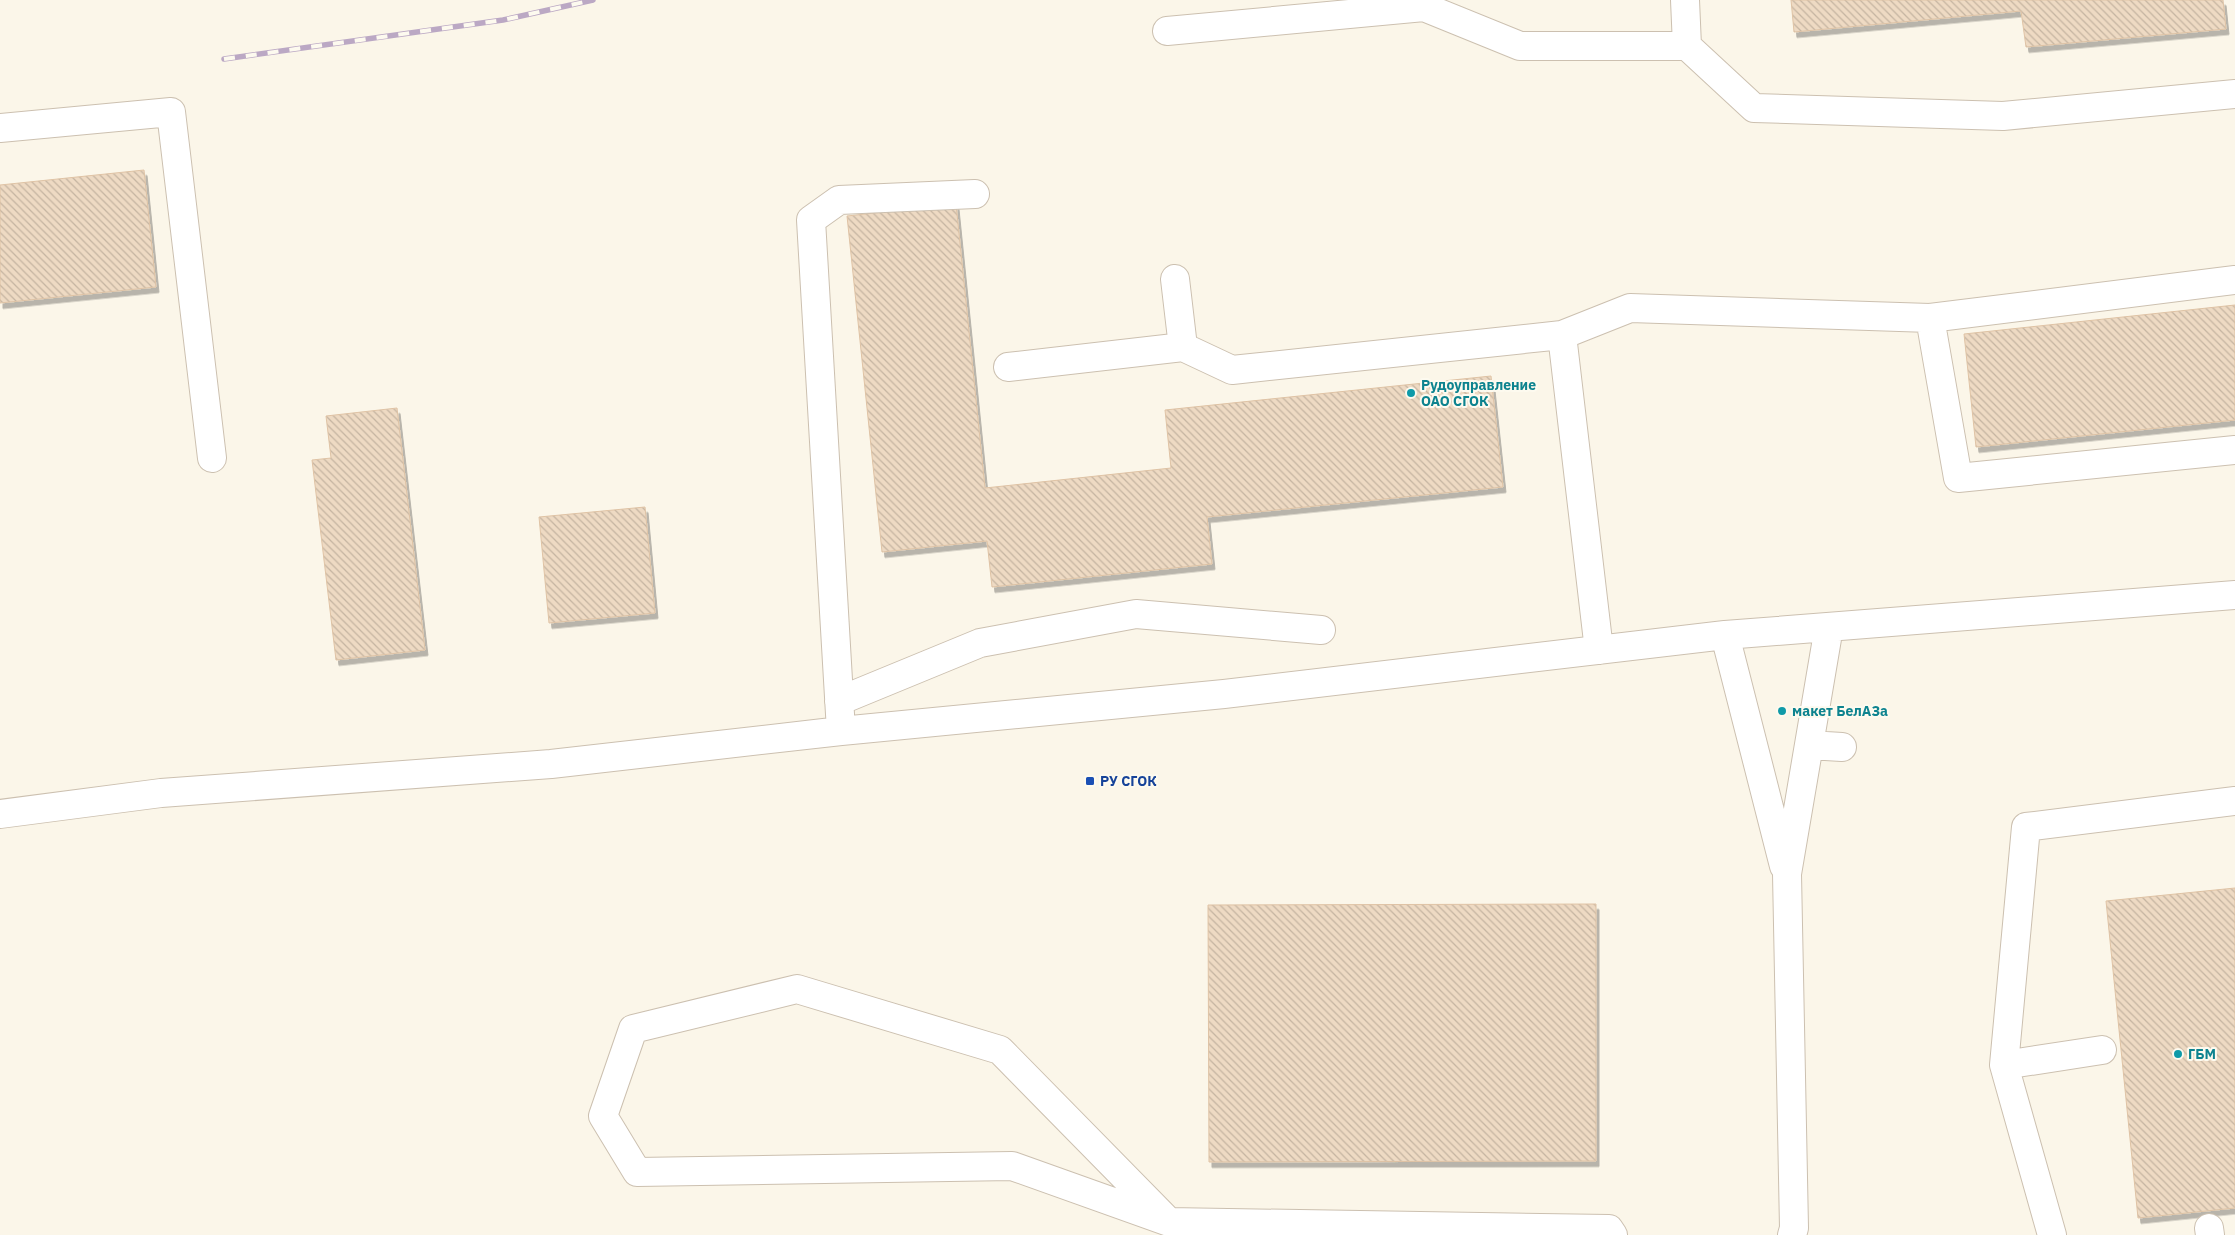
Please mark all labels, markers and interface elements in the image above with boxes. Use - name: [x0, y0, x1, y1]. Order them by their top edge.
- place label: Рудоуправление ОАО СГОК: [1421, 376, 1536, 410]
- marker: Рудоуправление ОАО СГОК: [1405, 387, 1417, 399]
- place label: макет БелАЗа: [1792, 702, 1888, 720]
- marker: макет БелАЗа: [1776, 705, 1788, 717]
- place label: РУ СГОК: [1100, 772, 1157, 790]
- marker: РУ СГОК: [1084, 775, 1096, 787]
- place label: ГБМ: [2188, 1045, 2216, 1063]
- marker: ГБМ: [2172, 1048, 2184, 1060]

